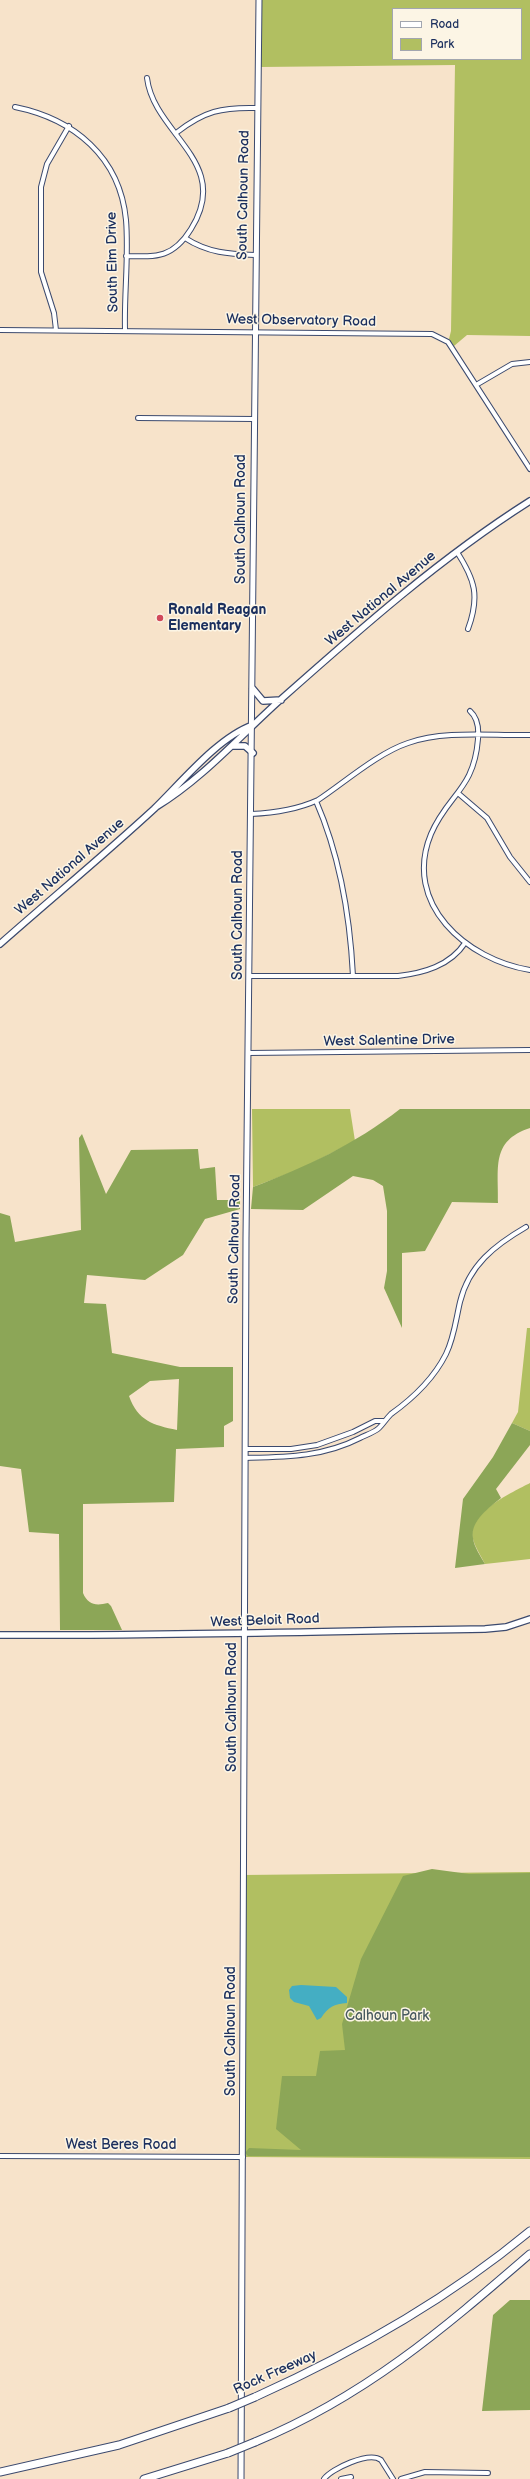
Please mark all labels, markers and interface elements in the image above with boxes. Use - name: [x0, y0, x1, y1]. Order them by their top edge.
- legend: [392, 8, 522, 60]
- text: Road: [430, 17, 459, 32]
- text: Park: [430, 37, 454, 52]
- street label: South Calhoun Road: [234, 130, 254, 260]
- street label: South Elm Drive: [104, 212, 122, 312]
- street label: West Observatory Road: [226, 311, 376, 331]
- street label: South Calhoun Road: [233, 454, 249, 584]
- street label: West National Avenue: [322, 548, 440, 650]
- place label: Ronald Reagan Elementary: [168, 602, 266, 634]
- marker: Ronald Reagan Elementary: [155, 613, 165, 623]
- street label: West National Avenue: [12, 815, 128, 919]
- street label: South Calhoun Road: [230, 850, 246, 980]
- street label: West Salentine Drive: [323, 1031, 455, 1051]
- street label: South Calhoun Road: [225, 1174, 245, 1304]
- street label: West Beloit Road: [210, 1611, 320, 1631]
- street label: South Calhoun Road: [224, 1642, 240, 1772]
- street label: South Calhoun Road: [223, 1966, 239, 2096]
- park label: Calhoun Park: [345, 2008, 429, 2024]
- street label: West Beres Road: [66, 2137, 176, 2153]
- street label: Rock Freeway: [231, 2347, 319, 2399]

